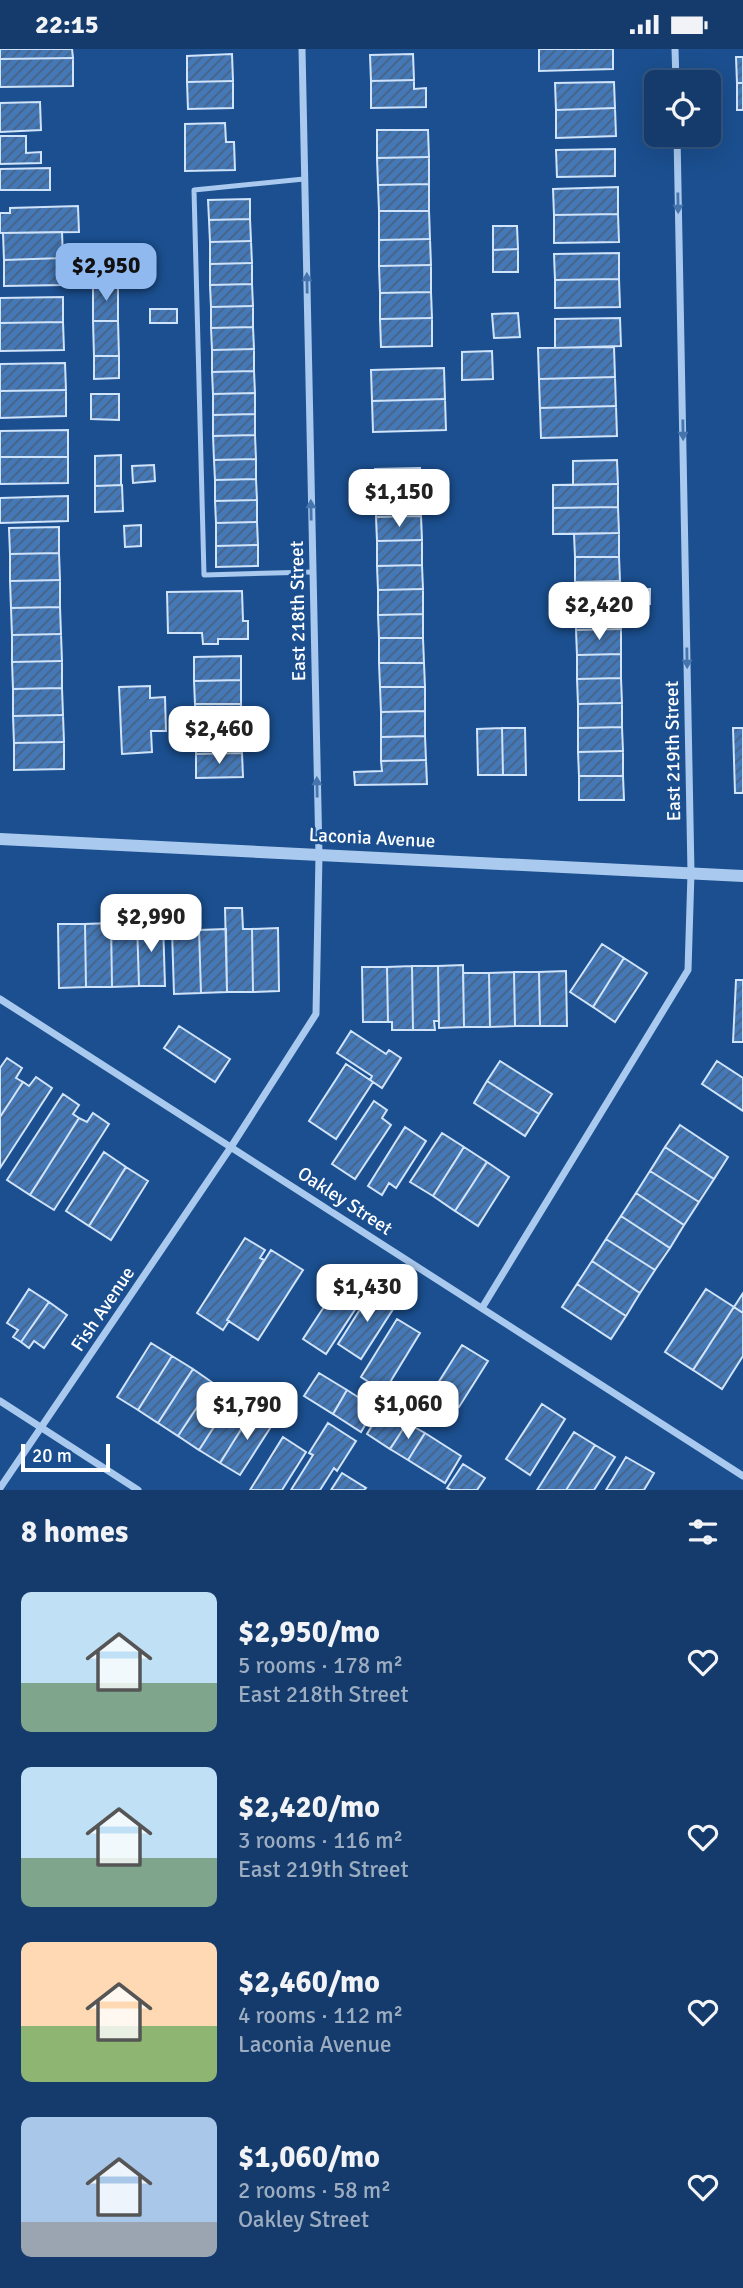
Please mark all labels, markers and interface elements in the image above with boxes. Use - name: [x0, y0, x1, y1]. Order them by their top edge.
- text: 22:15: [35, 9, 99, 41]
- map controls: [644, 70, 721, 147]
- button: locate: [644, 70, 721, 147]
- one-way arrow: [672, 192, 684, 214]
- pin: $2,950: [49, 243, 163, 303]
- text: $2,950: [72, 251, 140, 280]
- one-way arrow: [301, 272, 312, 294]
- one-way arrow: [677, 420, 688, 442]
- pin: $1,150: [342, 469, 456, 529]
- text: $1,150: [365, 477, 433, 506]
- one-way arrow: [306, 499, 317, 521]
- street label: East 218th Street: [285, 540, 311, 682]
- pin: $2,420: [542, 583, 656, 642]
- text: $2,420: [565, 590, 633, 619]
- one-way arrow: [681, 647, 693, 669]
- street label: East 219th Street: [660, 680, 686, 822]
- pin: $2,460: [162, 707, 276, 766]
- text: $2,460: [185, 714, 253, 743]
- one-way arrow: [312, 776, 323, 798]
- street label: Laconia Avenue: [308, 823, 436, 853]
- pin: $2,990: [94, 895, 208, 954]
- text: $2,990: [117, 902, 185, 931]
- street label: Oakley Street: [293, 1161, 397, 1241]
- street label: Fish Avenue: [66, 1262, 140, 1356]
- pin: $1,430: [310, 1265, 424, 1324]
- text: $1,430: [333, 1272, 401, 1301]
- pin: $1,060: [351, 1381, 465, 1441]
- pin: $1,790: [190, 1383, 304, 1442]
- text: $1,060: [374, 1389, 442, 1418]
- text: $1,790: [213, 1390, 281, 1419]
- scale bar: [21, 1441, 110, 1473]
- text: 20 m: [32, 1444, 72, 1468]
- icon: filters: [684, 1513, 722, 1551]
- text: 8 homes: [21, 1514, 128, 1551]
- text: $2,950/mo: [238, 1614, 380, 1651]
- icon: home: [77, 1620, 161, 1704]
- icon: heart: [684, 1643, 722, 1681]
- text: 5 rooms · 178 m²: [238, 1651, 403, 1680]
- text: East 218th Street: [238, 1680, 409, 1709]
- text: $2,420/mo: [238, 1789, 380, 1826]
- icon: home: [77, 1795, 161, 1879]
- icon: heart: [684, 1818, 722, 1856]
- text: 3 rooms · 116 m²: [238, 1826, 403, 1855]
- text: East 219th Street: [238, 1855, 409, 1884]
- text: $2,460/mo: [238, 1964, 380, 2001]
- icon: home: [77, 1970, 161, 2054]
- icon: heart: [684, 1993, 722, 2031]
- text: 4 rooms · 112 m²: [238, 2001, 403, 2030]
- text: Laconia Avenue: [238, 2030, 391, 2059]
- text: $1,060/mo: [238, 2139, 380, 2176]
- icon: home: [77, 2145, 161, 2229]
- icon: heart: [684, 2168, 722, 2206]
- text: 2 rooms · 58 m²: [238, 2176, 391, 2205]
- text: Oakley Street: [238, 2205, 369, 2234]

